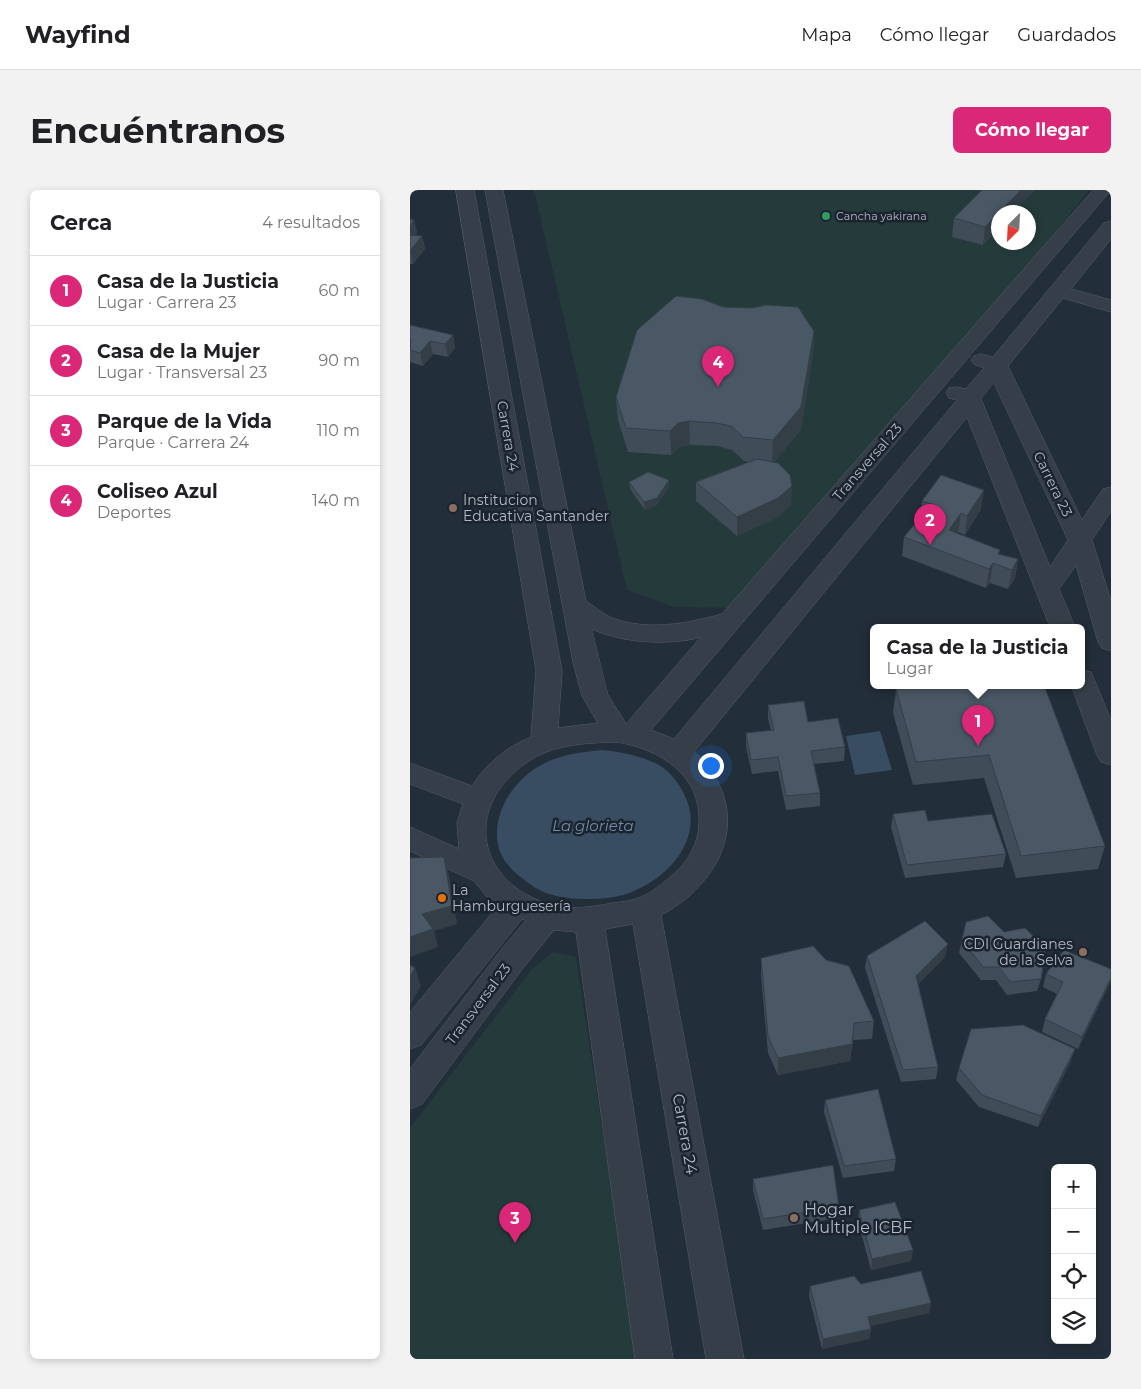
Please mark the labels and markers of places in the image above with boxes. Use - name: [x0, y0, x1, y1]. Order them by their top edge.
- place label: Cancha yakirana: [836, 209, 927, 223]
- marker: Cancha yakirana: [820, 210, 832, 222]
- pin: 4: [702, 346, 734, 387]
- place label: Institucion Educativa Santander: [463, 491, 609, 525]
- marker: Institucion Educativa Santander: [447, 502, 459, 514]
- pin: 2: [914, 504, 946, 545]
- pin: 1: [962, 705, 994, 746]
- place label: La Hamburguesería: [452, 881, 571, 915]
- marker: La Hamburguesería: [436, 892, 448, 904]
- place label: CDI Guardianes de la Selva: [963, 935, 1073, 969]
- marker: CDI Guardianes de la Selva: [1077, 946, 1089, 958]
- place label: Hogar Multiple ICBF: [804, 1200, 912, 1237]
- pin: 3: [499, 1202, 531, 1243]
- marker: Hogar Multiple ICBF: [788, 1212, 800, 1224]

